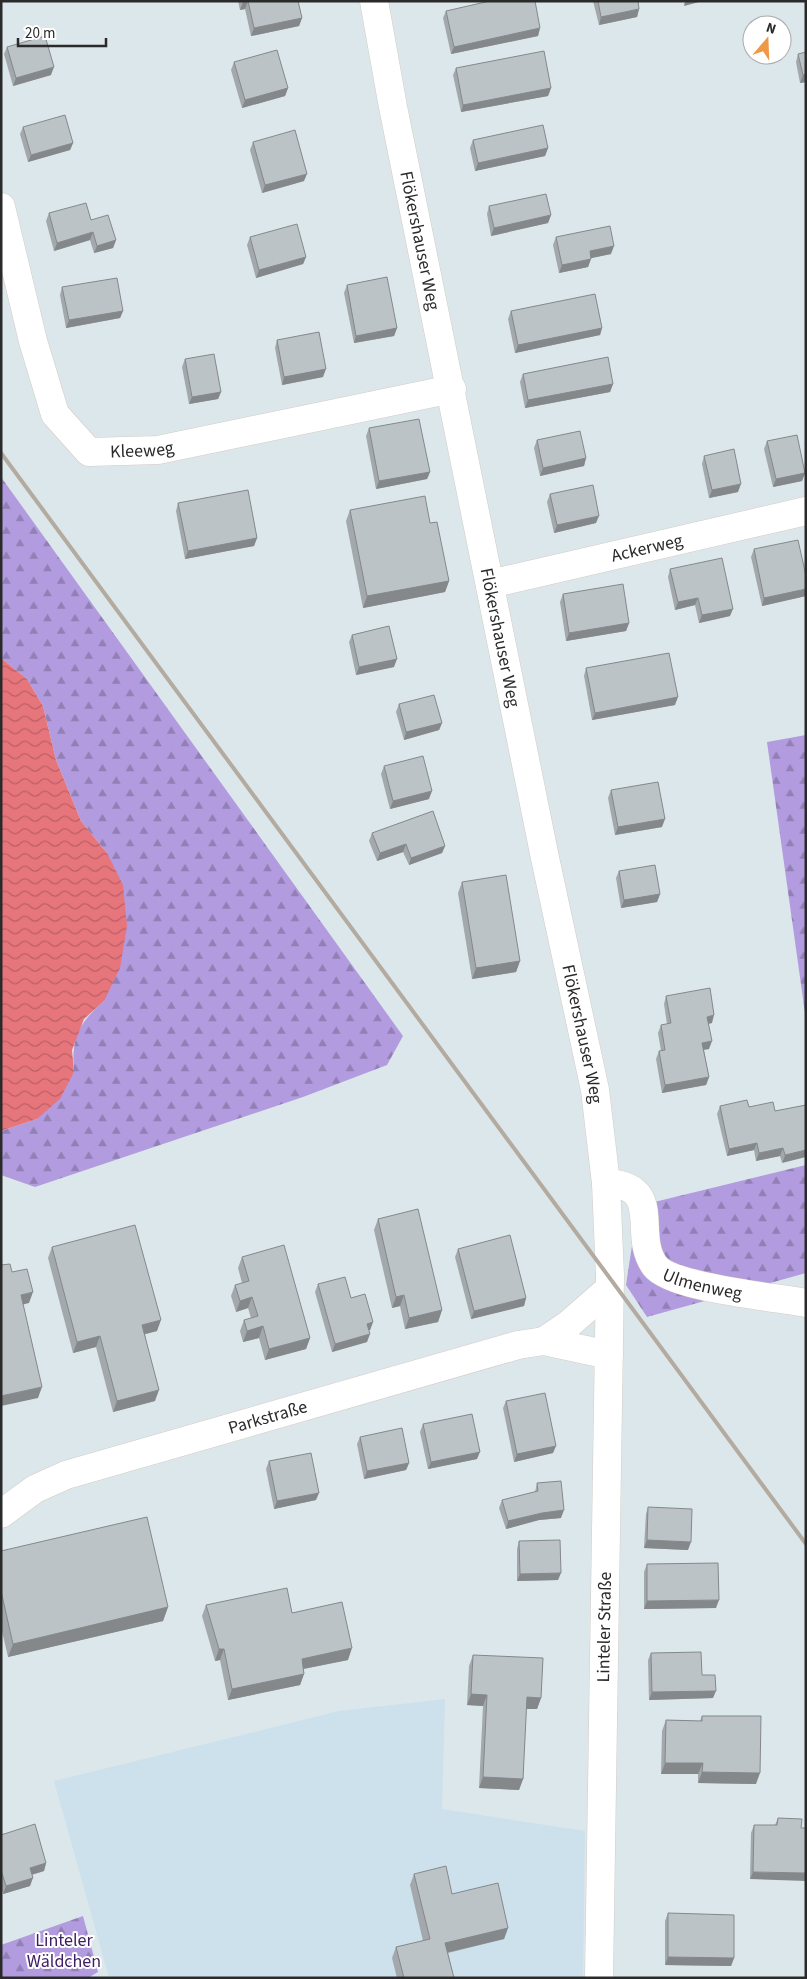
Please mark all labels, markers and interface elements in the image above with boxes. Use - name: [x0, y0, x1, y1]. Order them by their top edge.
- scale bar: [18, 15, 105, 47]
- north arrow: [742, 15, 792, 65]
- text: N: [763, 18, 779, 40]
- text: 20 m: [25, 23, 55, 44]
- street label: Flökershauser Weg: [393, 169, 446, 313]
- street label: Kleeweg: [110, 435, 176, 464]
- street label: Ackerweg: [609, 528, 685, 569]
- street label: Flökershauser Weg: [474, 566, 526, 709]
- street label: Flökershauser Weg: [555, 962, 609, 1105]
- street label: Ulmenweg: [659, 1262, 744, 1306]
- street label: Parkstraße: [225, 1394, 310, 1441]
- street label: Linteler Straße: [591, 1571, 618, 1683]
- park label: Linteler Wäldchen: [27, 1928, 101, 1974]

